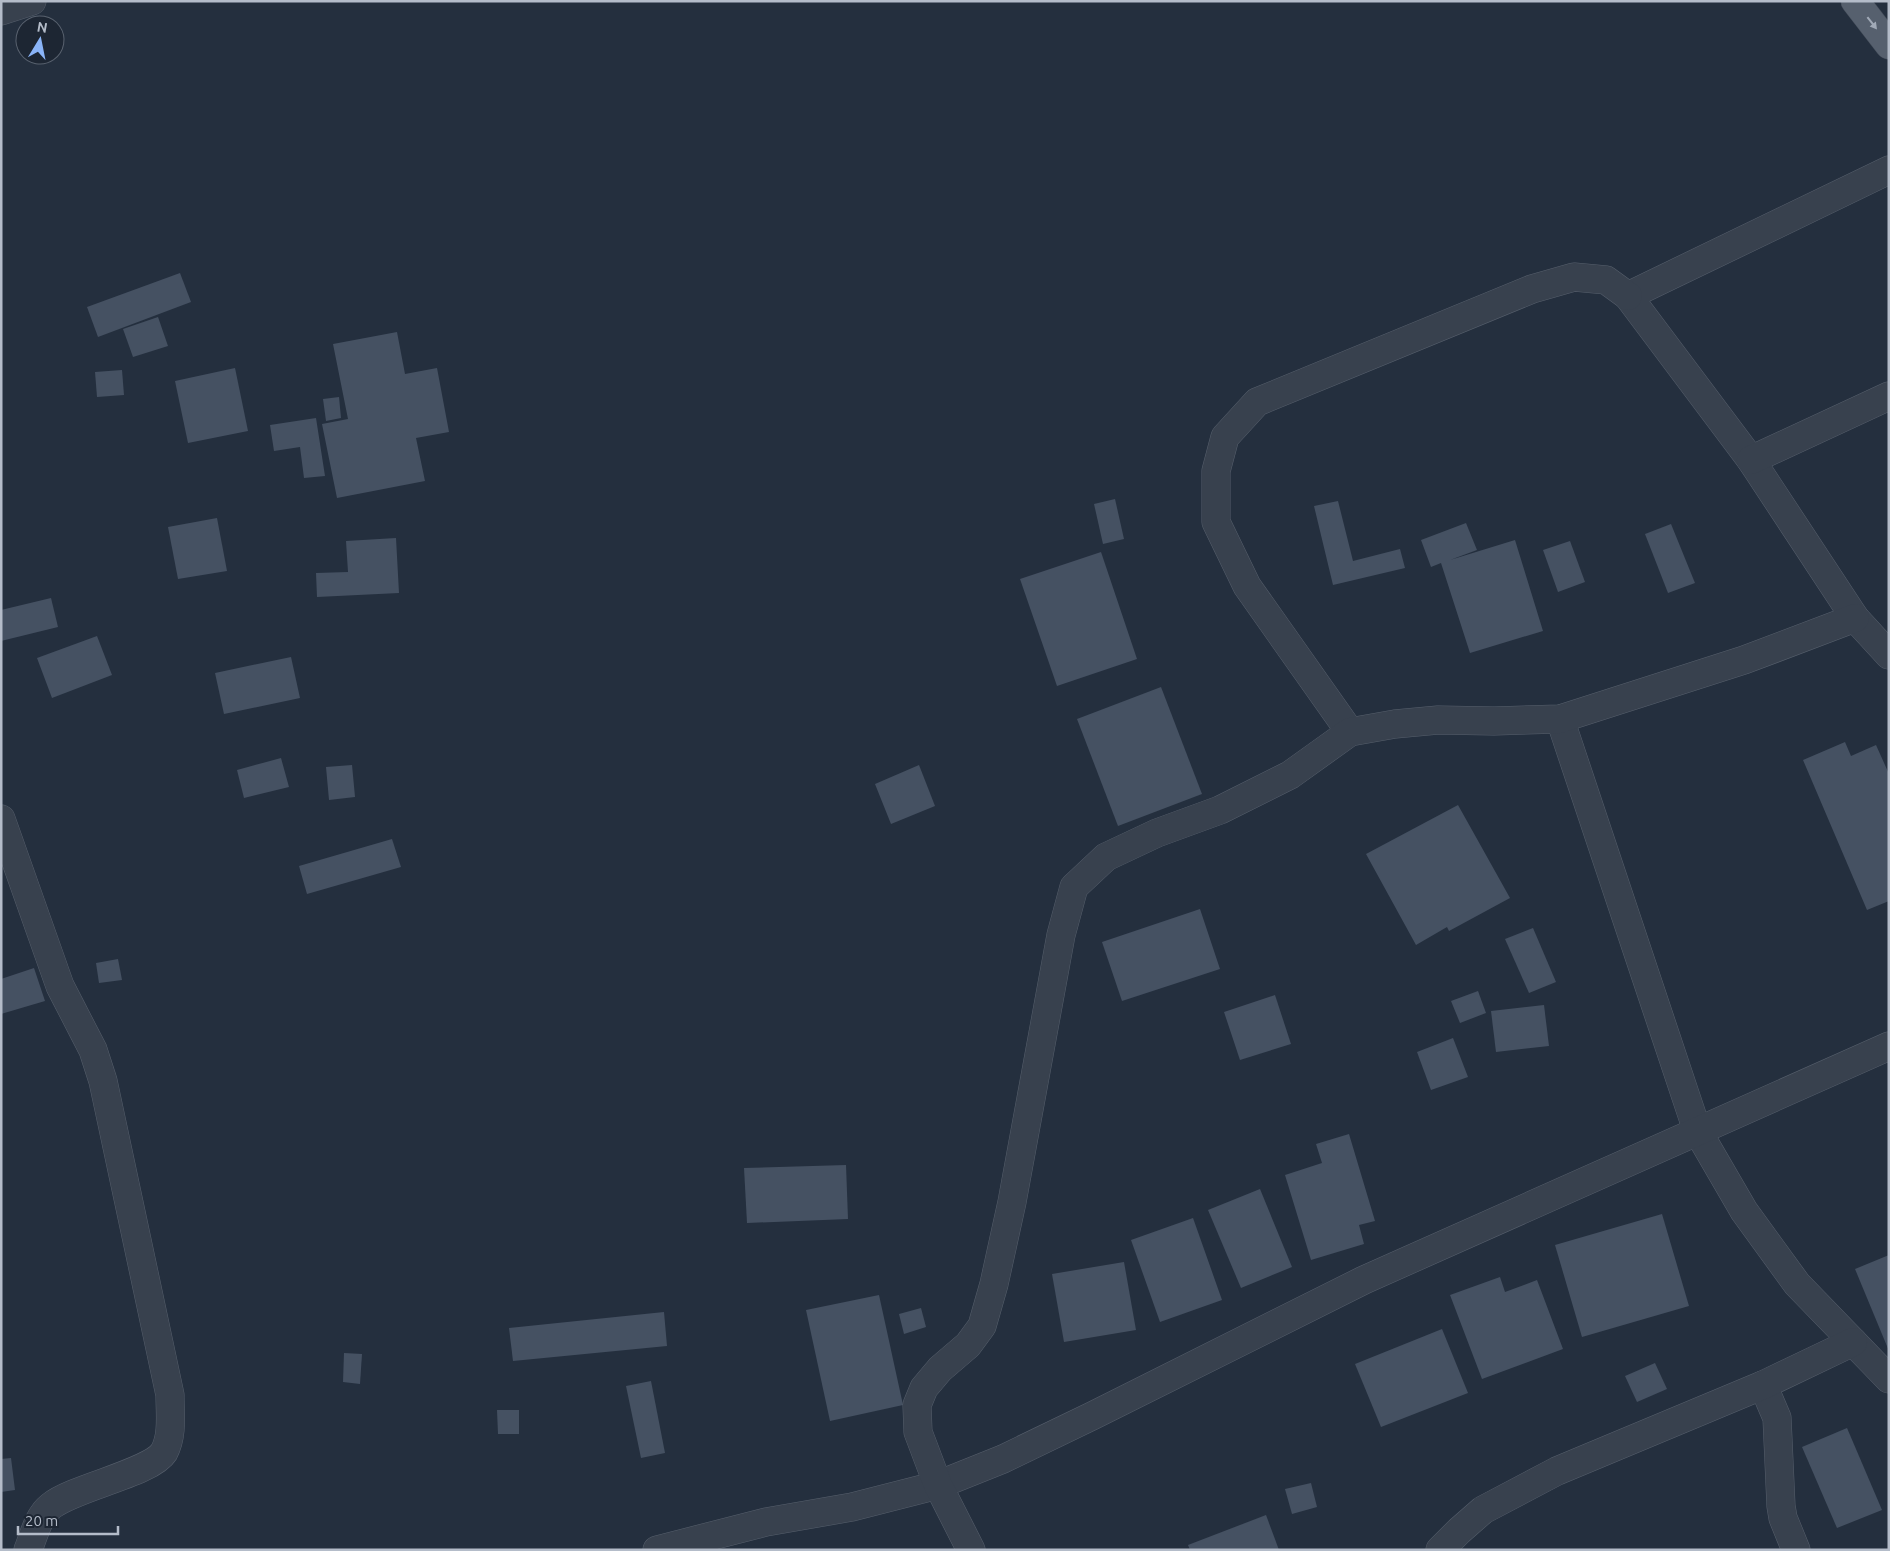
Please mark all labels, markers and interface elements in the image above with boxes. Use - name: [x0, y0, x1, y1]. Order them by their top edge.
- north arrow: [15, 15, 65, 65]
- one-way arrow: [1867, 16, 1877, 30]
- text: N: [36, 18, 49, 36]
- scale bar: [18, 1504, 118, 1536]
- text: 20 m: [25, 1512, 58, 1529]

